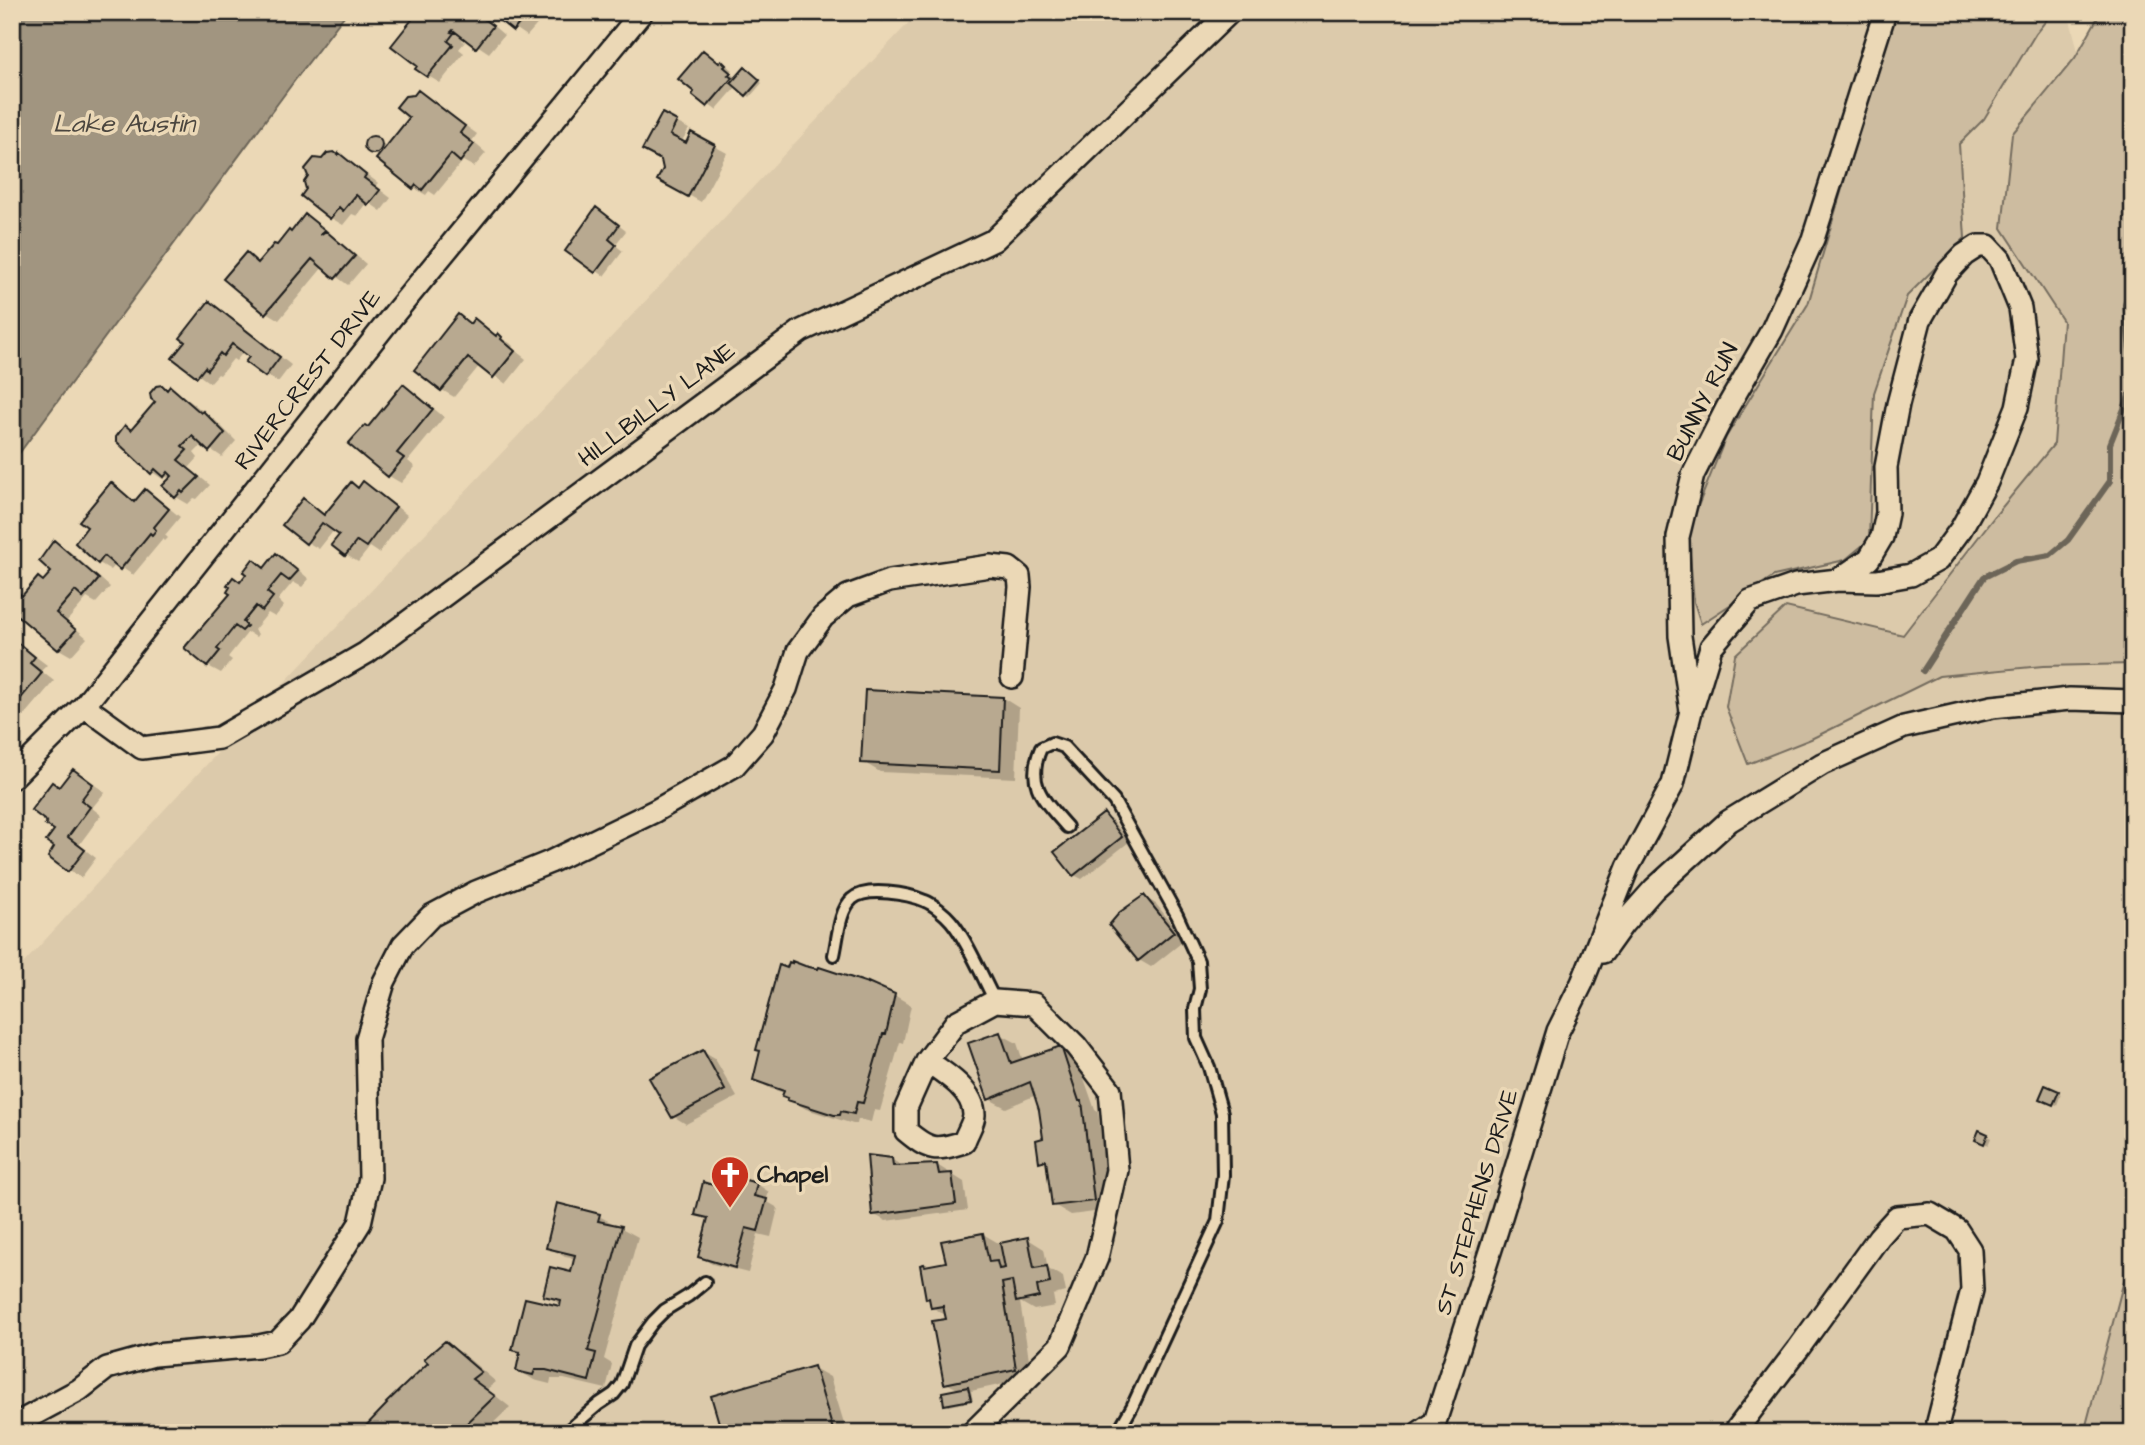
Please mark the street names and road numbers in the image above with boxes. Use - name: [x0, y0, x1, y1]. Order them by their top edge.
- street label: RIVERCREST DRIVE: [227, 282, 389, 478]
- street label: HILLBILLY LANE: [571, 335, 743, 475]
- street label: BUNNY RUN: [1659, 337, 1747, 467]
- street label: ST STEPHENS DRIVE: [1427, 1085, 1527, 1319]

